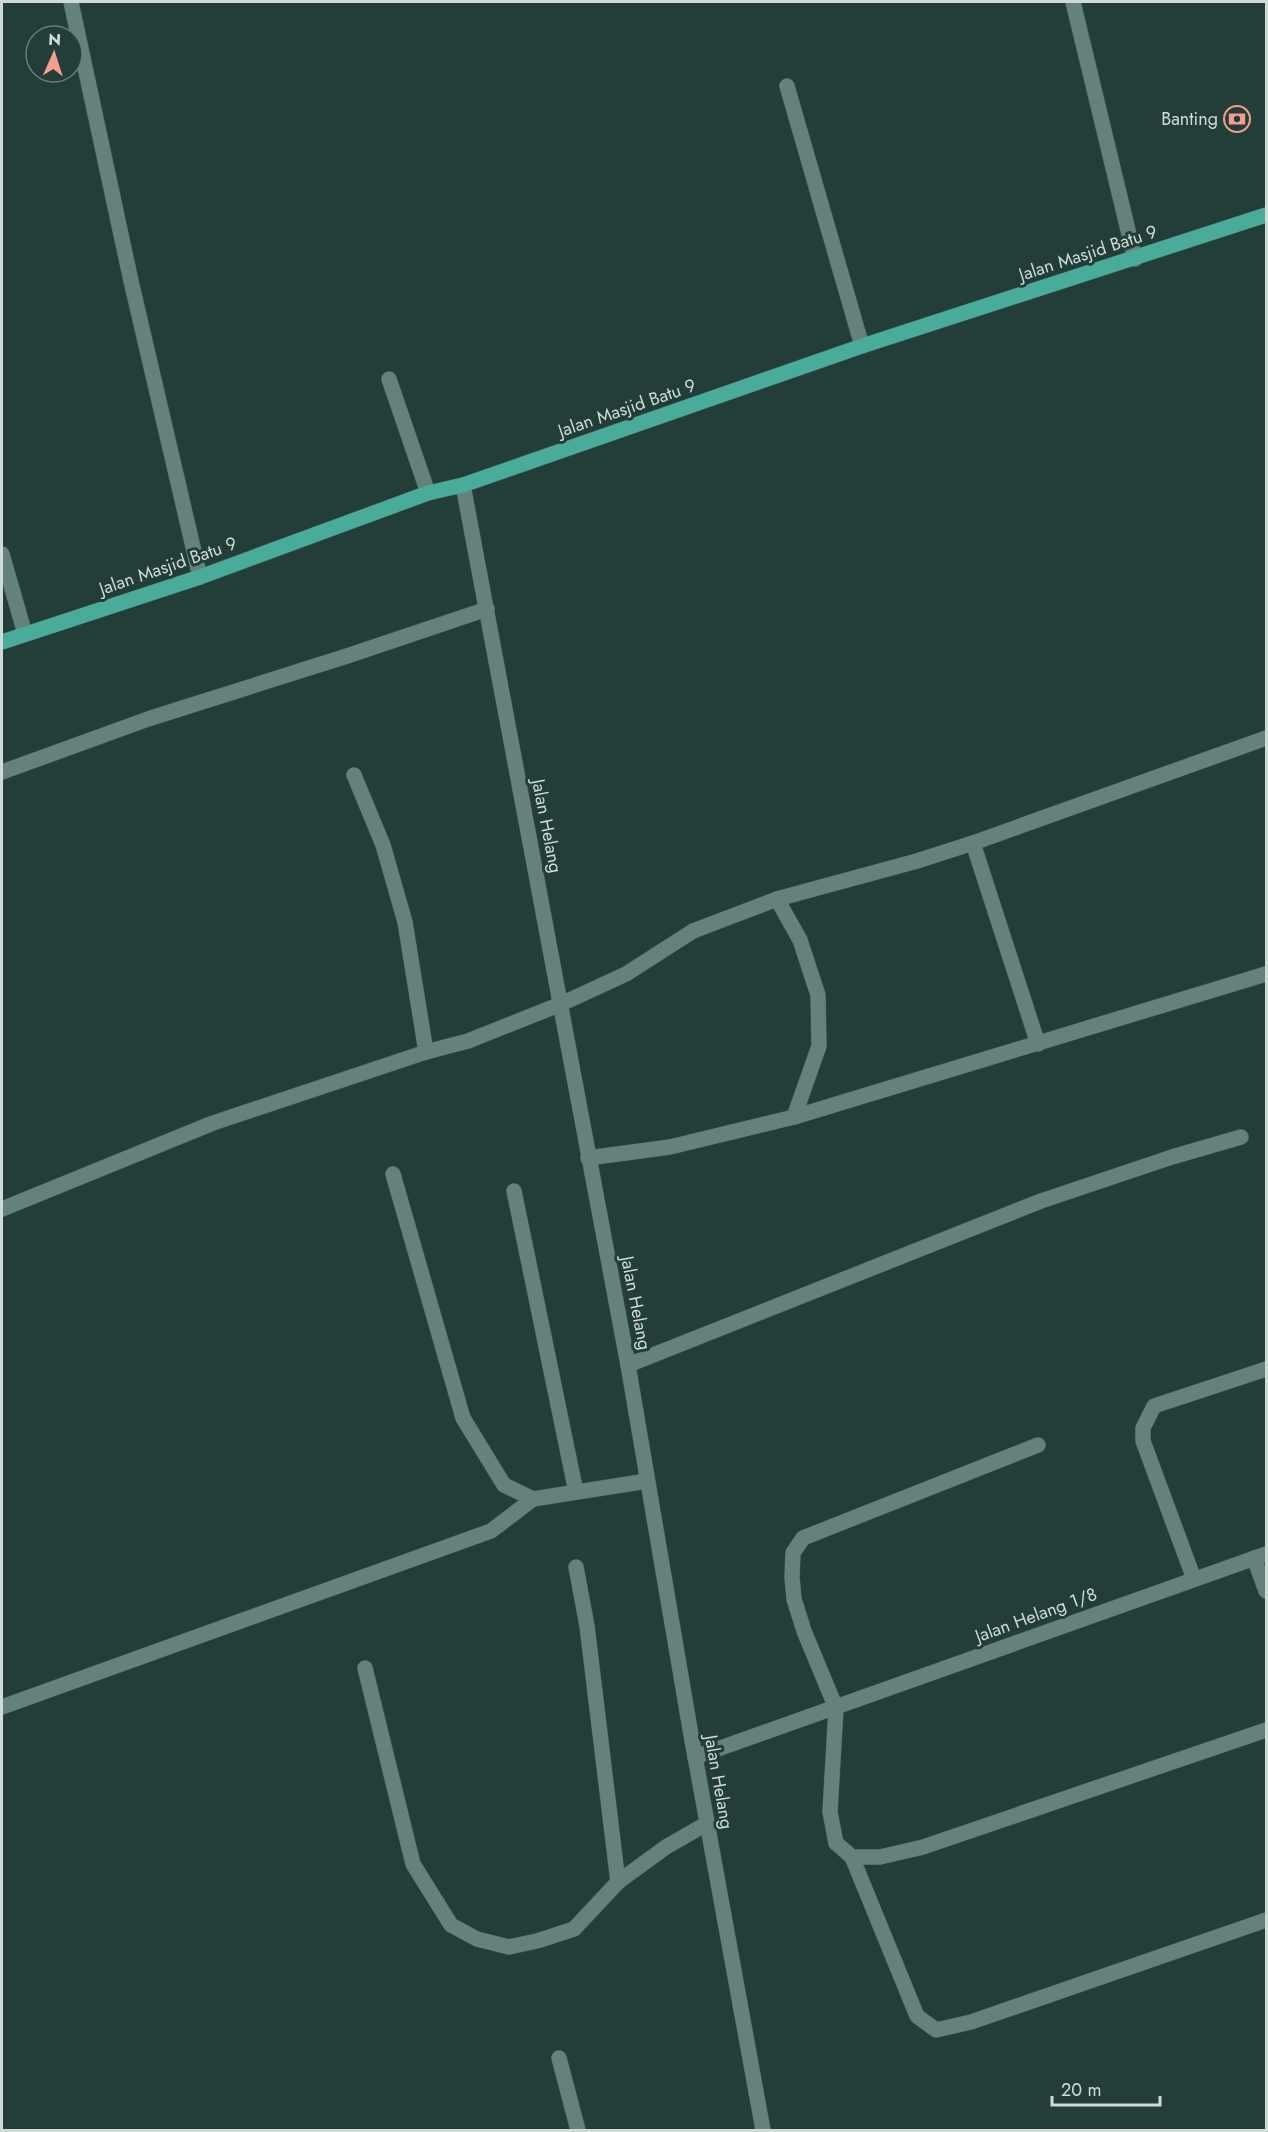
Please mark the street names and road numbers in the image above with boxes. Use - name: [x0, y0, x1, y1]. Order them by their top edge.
- street label: Jalan Masjid Batu 9: [1014, 218, 1161, 288]
- street label: Jalan Masjid Batu 9: [553, 372, 699, 444]
- street label: Jalan Masjid Batu 9: [94, 530, 240, 602]
- street label: Jalan Helang: [525, 775, 569, 875]
- street label: Jalan Helang: [614, 1252, 658, 1352]
- street label: Jalan Helang 1/8: [970, 1581, 1101, 1650]
- street label: Jalan Helang: [698, 1731, 740, 1831]

